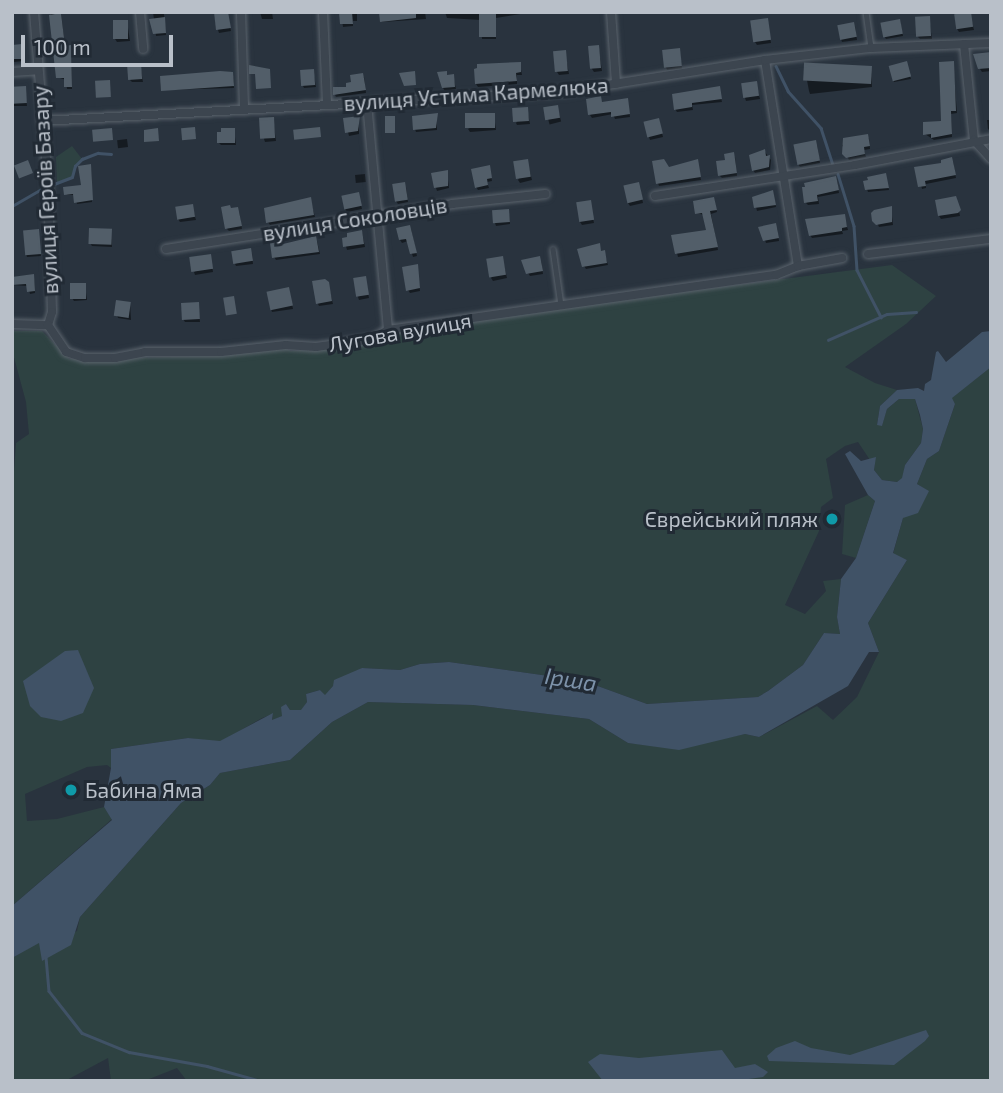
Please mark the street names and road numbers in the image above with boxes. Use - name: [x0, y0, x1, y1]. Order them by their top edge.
- street label: вулиця Устима Кармелюка: [343, 72, 609, 116]
- street label: вулиця Героїв Базару: [27, 85, 63, 295]
- street label: вулиця Соколовців: [261, 192, 449, 246]
- street label: Лугова вулиця: [327, 307, 473, 357]

